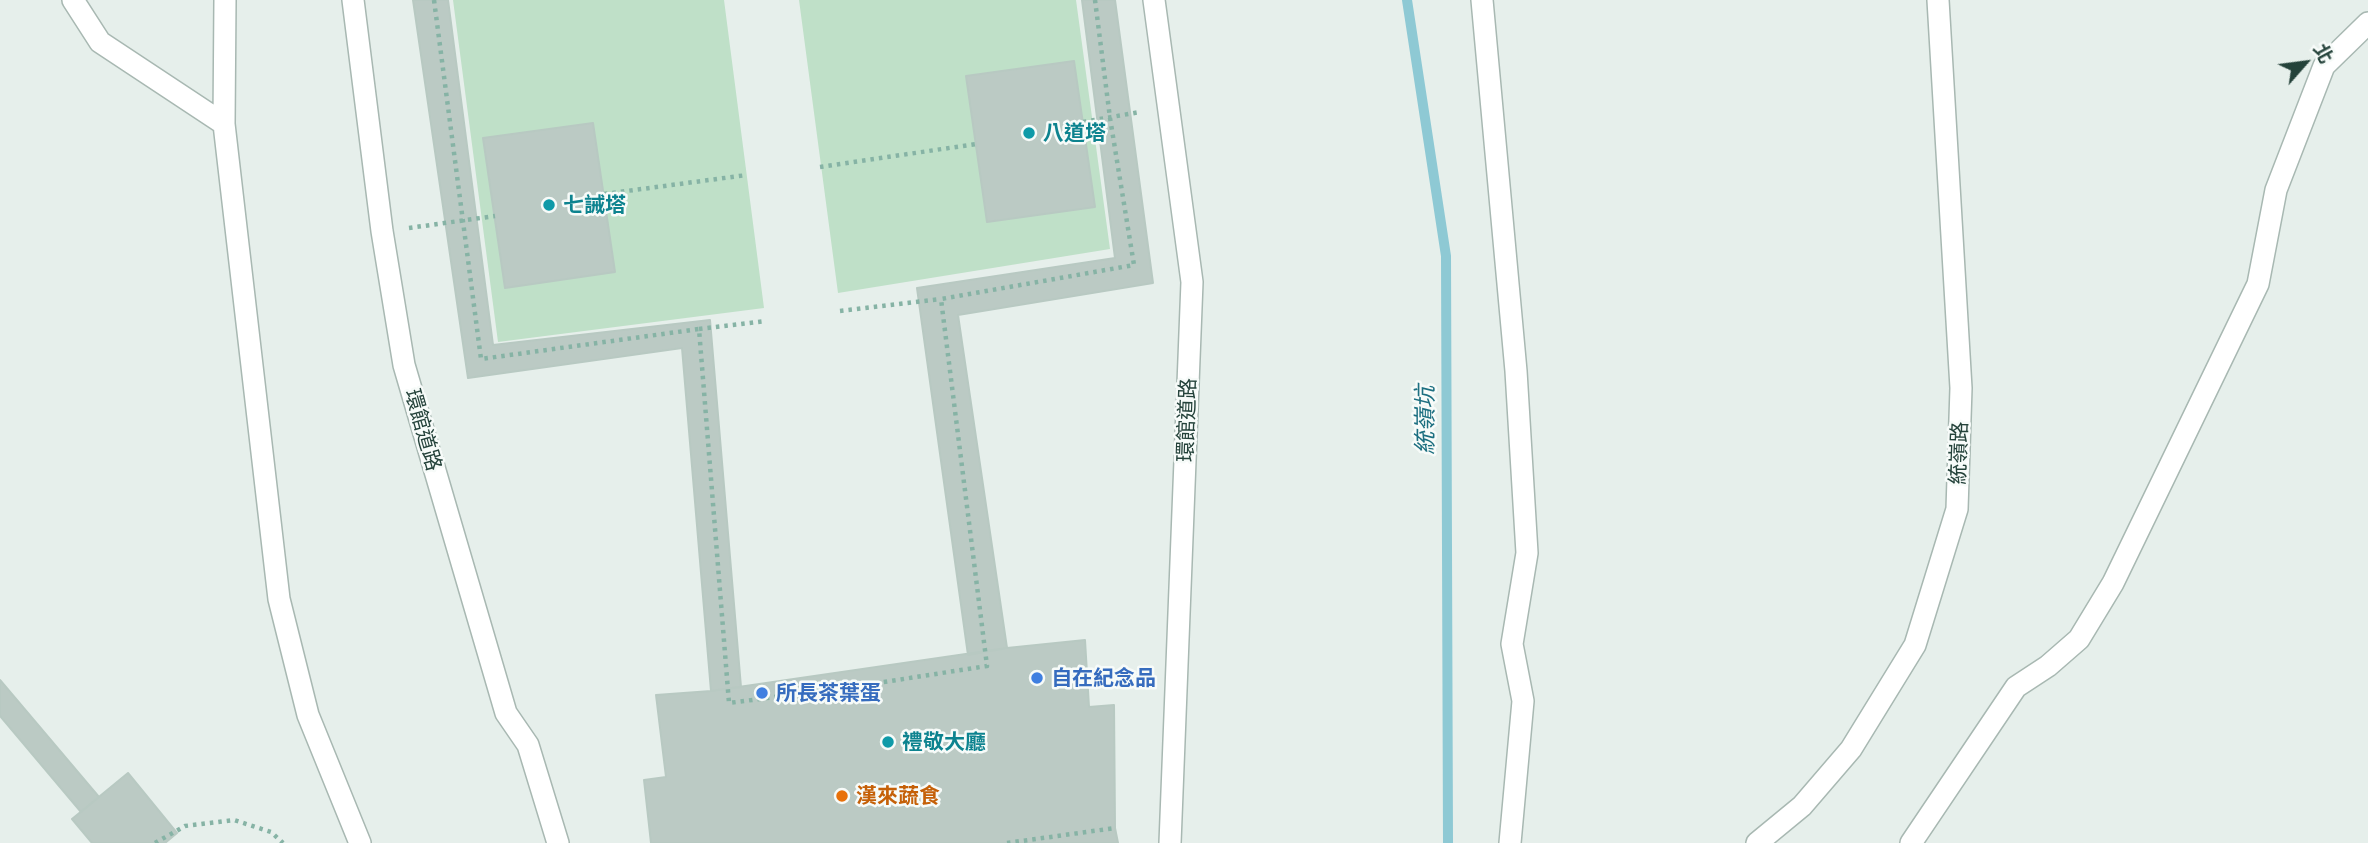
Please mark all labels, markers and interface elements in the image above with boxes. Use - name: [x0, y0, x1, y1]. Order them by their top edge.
- north arrow: [2270, 28, 2340, 98]
- text: 北: [2309, 39, 2339, 67]
- place label: 八道塔: [1043, 120, 1106, 146]
- marker: 八道塔: [1021, 125, 1037, 141]
- place label: 七誡塔: [563, 192, 626, 218]
- marker: 七誡塔: [541, 197, 557, 213]
- street label: 環館道路: [1173, 378, 1201, 462]
- street label: 環館道路: [399, 386, 447, 474]
- water label: 統嶺坑: [1412, 386, 1440, 454]
- street label: 統嶺路: [1945, 421, 1973, 485]
- place label: 自在紀念品: [1051, 665, 1156, 691]
- marker: 自在紀念品: [1029, 670, 1045, 686]
- place label: 所長茶葉蛋: [776, 680, 881, 706]
- marker: 所長茶葉蛋: [754, 685, 770, 701]
- place label: 禮敬大廳: [902, 729, 986, 755]
- marker: 禮敬大廳: [880, 734, 896, 750]
- place label: 漢來蔬食: [856, 783, 940, 809]
- marker: 漢來蔬食: [834, 788, 850, 804]

